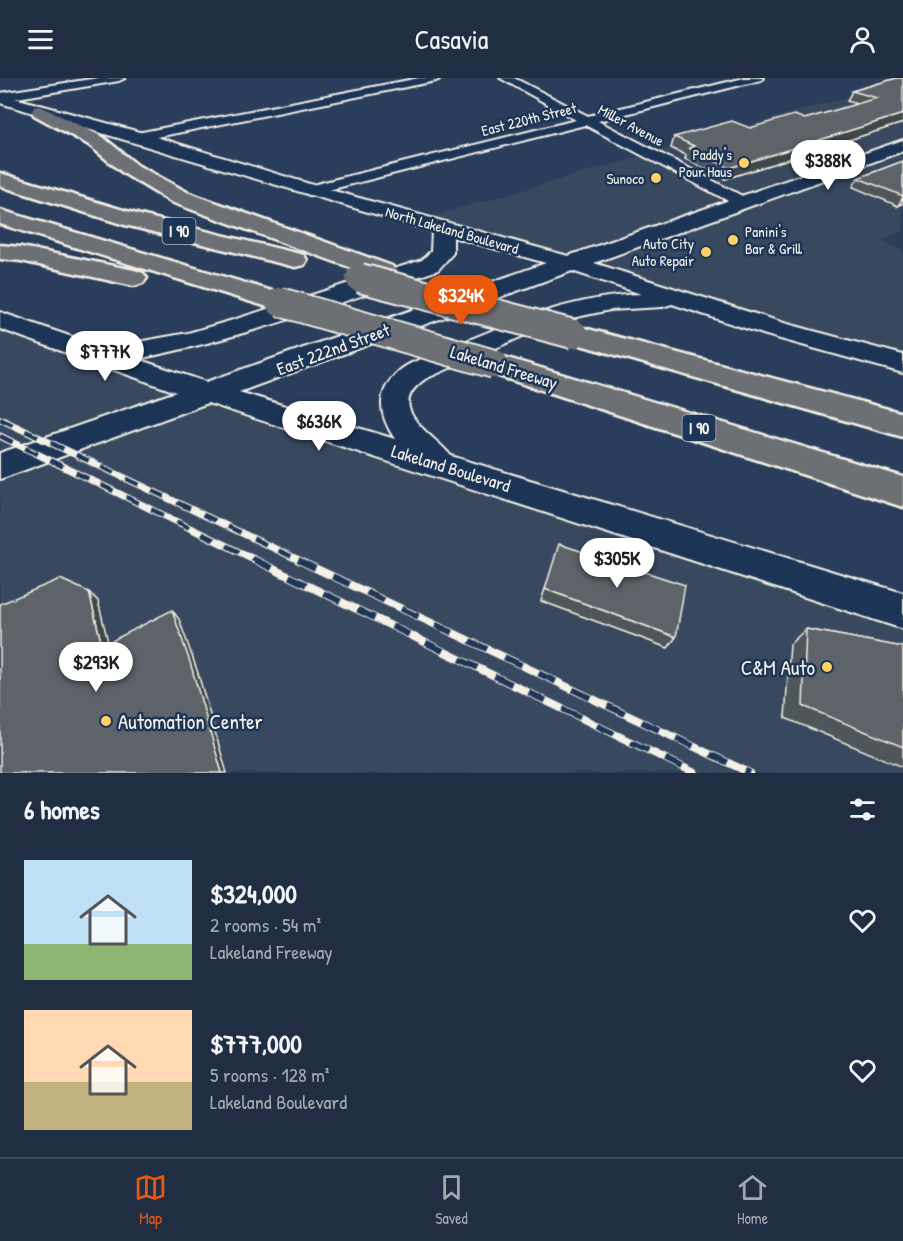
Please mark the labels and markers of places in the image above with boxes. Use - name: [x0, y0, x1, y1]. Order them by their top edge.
- pin: $388K: [786, 140, 870, 191]
- place label: Paddy's Pour Haus: [679, 144, 732, 182]
- marker: Paddy's Pour Haus: [737, 156, 751, 170]
- place label: Sunoco: [606, 168, 644, 189]
- marker: Sunoco: [649, 171, 663, 185]
- place label: Panini's Bar & Grill: [745, 221, 802, 259]
- place label: Auto City Auto Repair: [632, 233, 694, 271]
- marker: Panini's Bar & Grill: [726, 233, 740, 247]
- marker: Auto City Auto Repair: [699, 245, 713, 259]
- pin: $324K: [419, 275, 503, 326]
- pin: $777K: [63, 331, 147, 382]
- pin: $636K: [277, 401, 361, 452]
- pin: $305K: [575, 538, 659, 589]
- pin: $293K: [54, 642, 138, 693]
- place label: C&M Auto: [741, 653, 815, 682]
- marker: C&M Auto: [820, 660, 834, 674]
- place label: Automation Center: [118, 707, 263, 736]
- marker: Automation Center: [99, 714, 113, 728]

